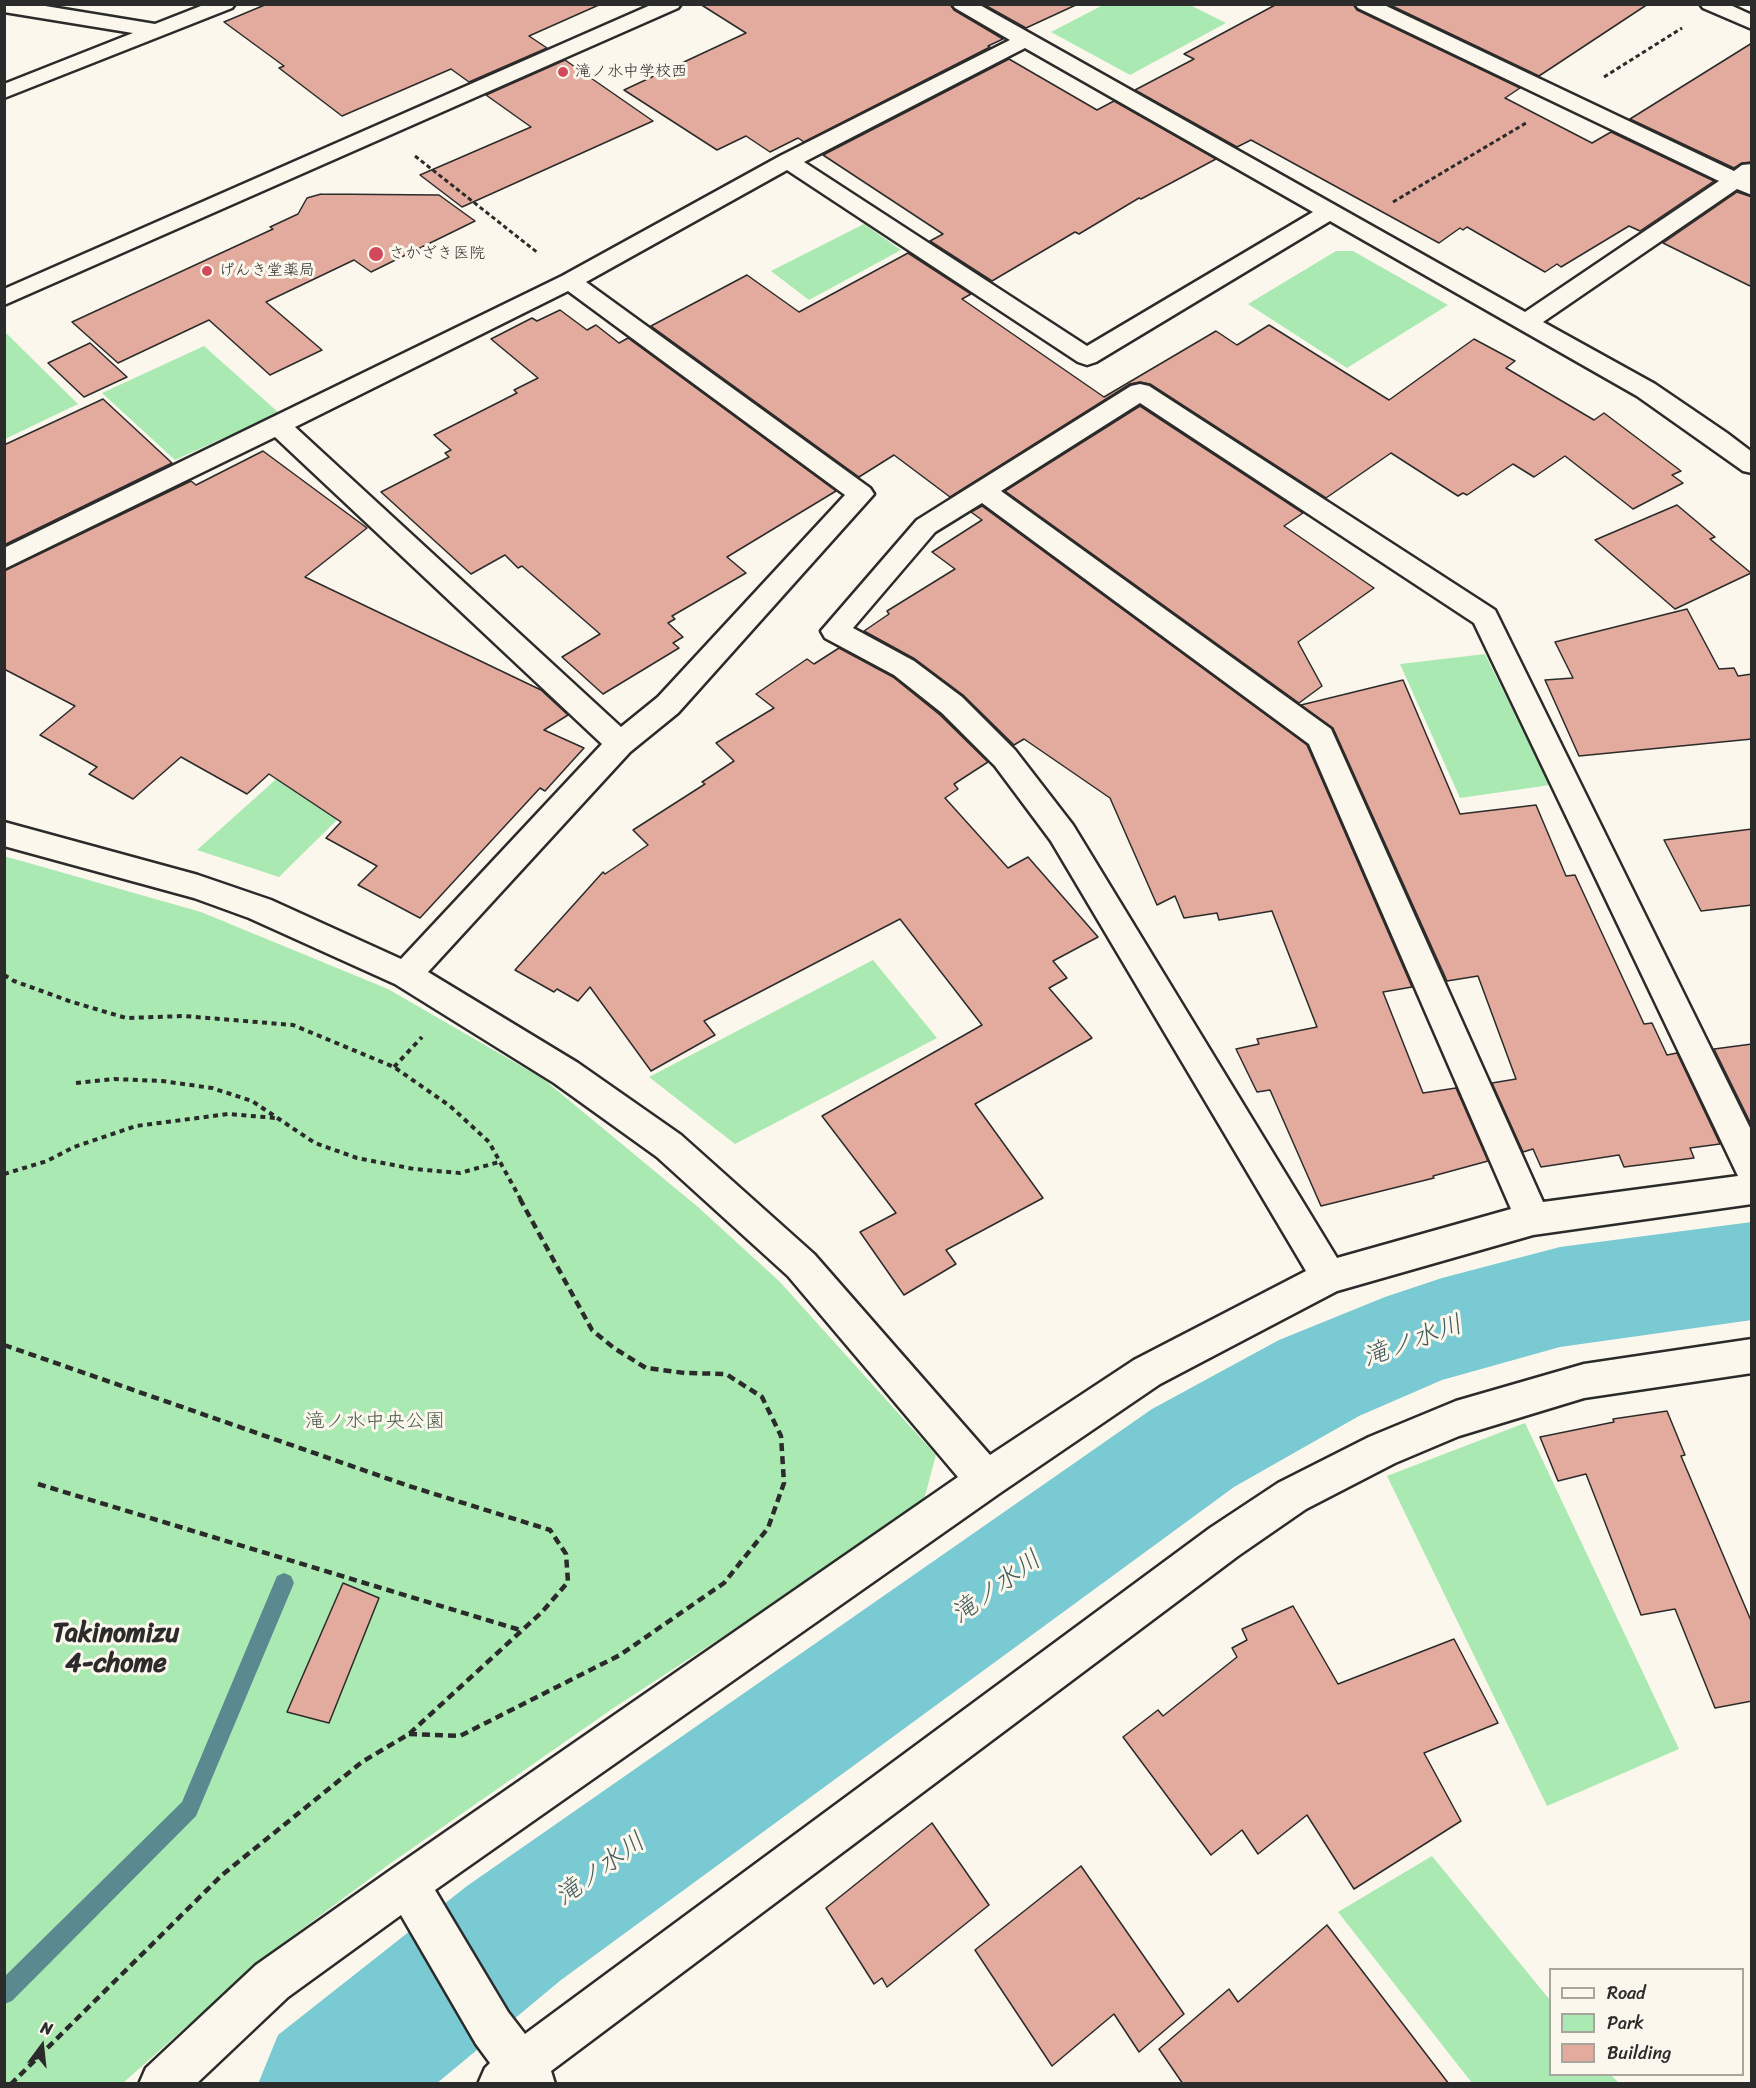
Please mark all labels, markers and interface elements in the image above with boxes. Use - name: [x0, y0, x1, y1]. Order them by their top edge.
- place label: 滝ノ水中学校西: [575, 62, 687, 82]
- marker: 滝ノ水中学校西: [556, 65, 570, 79]
- place label: さかざき医院: [389, 244, 485, 264]
- marker: さかざき医院: [367, 245, 385, 263]
- place label: げんき堂薬局: [219, 261, 315, 281]
- marker: げんき堂薬局: [200, 264, 214, 278]
- water label: 滝ノ水川: [1359, 1310, 1467, 1374]
- park label: 滝ノ水中央公園: [305, 1410, 445, 1434]
- water label: 滝ノ水川: [946, 1545, 1048, 1631]
- district label: Takinomizu 4-chome: [53, 1618, 179, 1679]
- water label: 滝ノ水川: [550, 1827, 652, 1913]
- legend: [1549, 1968, 1744, 2076]
- text: Road: [1607, 1977, 1646, 2009]
- text: Park: [1607, 2007, 1644, 2039]
- text: N: [38, 2013, 56, 2044]
- north arrow: [12, 2016, 72, 2076]
- text: Building: [1607, 2037, 1671, 2069]

